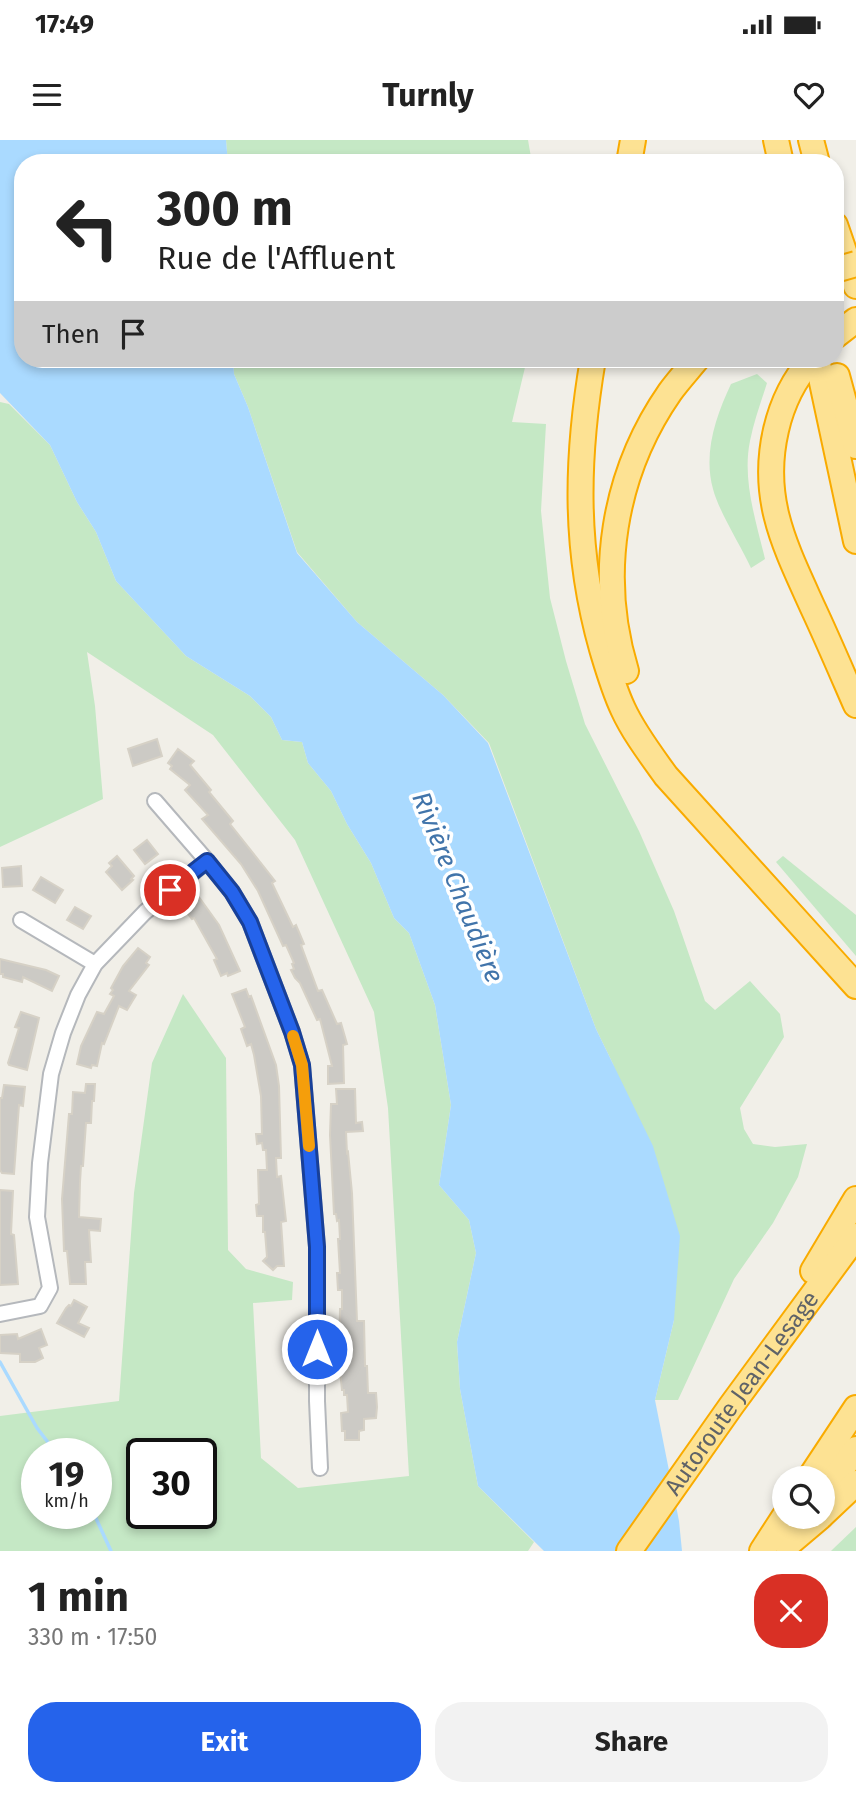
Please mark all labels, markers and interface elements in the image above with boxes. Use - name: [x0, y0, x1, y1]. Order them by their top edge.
- text: 17:49: [35, 9, 94, 40]
- icon: menu: [28, 76, 66, 114]
- text: Turnly: [382, 76, 474, 114]
- icon: heart: [790, 76, 828, 114]
- text: 300 m: [157, 179, 293, 238]
- icon: left: [42, 182, 133, 273]
- text: Rue de l'Affluent: [157, 239, 395, 277]
- icon: arrive: [114, 315, 152, 353]
- text: Then: [42, 319, 100, 350]
- water label: Rivière Chaudière: [405, 787, 510, 987]
- pin: [140, 860, 200, 920]
- icon: arrive: [151, 871, 189, 909]
- street label: Autoroute Jean-Lesage: [659, 1286, 825, 1501]
- position arrow: [280, 1312, 354, 1386]
- speed limit sign: 30: [126, 1438, 217, 1529]
- text: 19: [49, 1453, 84, 1495]
- map controls: [772, 1466, 835, 1529]
- button: search: [772, 1466, 835, 1529]
- text: km/h: [44, 1490, 89, 1512]
- text: 1 min: [28, 1572, 129, 1622]
- button: close: [754, 1574, 828, 1648]
- text: 330 m · 17:50: [28, 1623, 157, 1651]
- button: Exit: [28, 1702, 421, 1782]
- button: Share: [435, 1702, 828, 1782]

